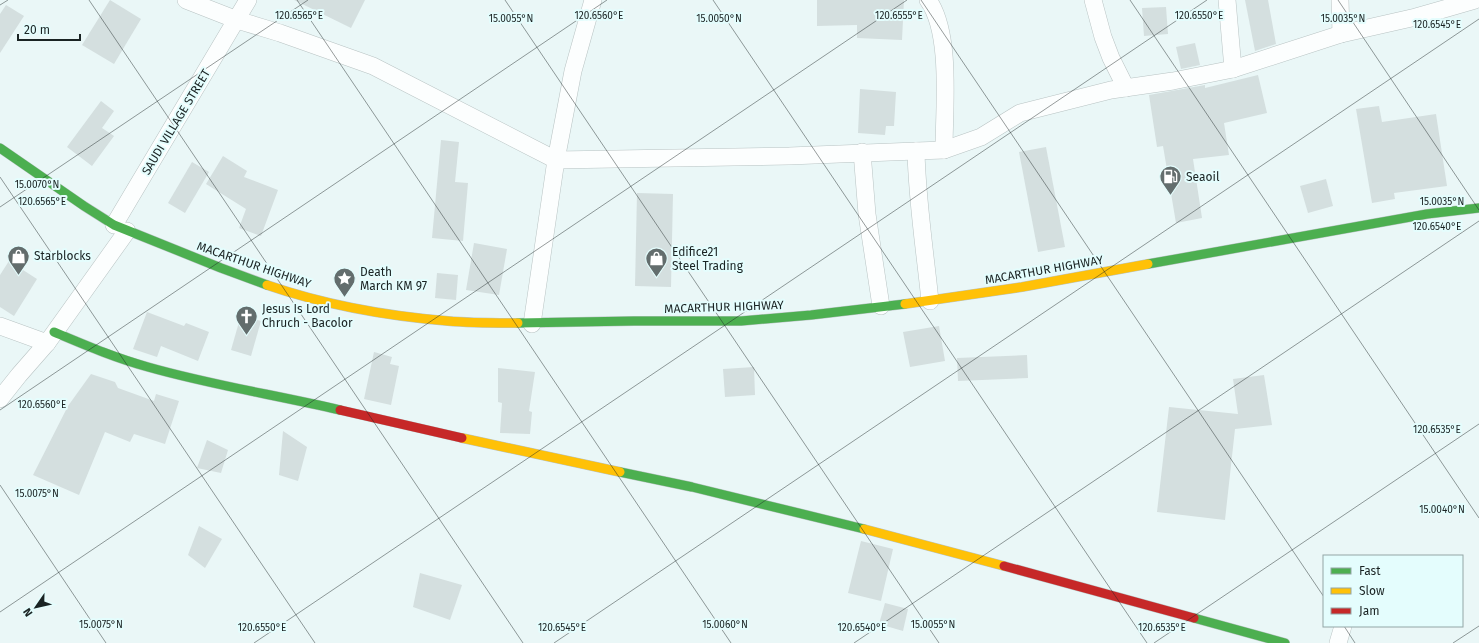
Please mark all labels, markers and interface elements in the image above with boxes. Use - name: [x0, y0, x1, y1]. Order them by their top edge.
- text: 120.6565°E: [275, 10, 323, 22]
- text: 120.6560°E: [575, 10, 623, 22]
- text: 120.6555°E: [875, 10, 923, 22]
- text: 120.6550°E: [1175, 10, 1223, 22]
- text: 15.0055°N: [489, 13, 533, 25]
- text: 15.0050°N: [696, 13, 742, 25]
- text: 15.0035°N: [1321, 13, 1365, 25]
- scale bar: [18, 16, 80, 42]
- text: 120.6545°E: [1413, 19, 1461, 31]
- text: 20 m: [24, 23, 50, 37]
- street label: SAUDI VILLAGE STREET: [139, 66, 213, 177]
- fuel station icon: Seaoil: [1158, 164, 1184, 197]
- place label: Seaoil: [1186, 170, 1220, 184]
- text: 15.0070°N: [15, 179, 59, 191]
- text: 120.6565°E: [18, 196, 66, 208]
- text: 15.0035°N: [1420, 196, 1464, 208]
- text: 120.6540°E: [1413, 221, 1461, 233]
- street label: MACARTHUR HIGHWAY: [195, 239, 313, 291]
- shop icon: Starblocks: [5, 243, 31, 276]
- place label: Edifice21 Steel Trading: [672, 245, 744, 273]
- shop icon: Edifice21 Steel Trading: [643, 246, 669, 279]
- place label: Starblocks: [34, 249, 91, 263]
- street label: MACARTHUR HIGHWAY: [984, 253, 1105, 287]
- place label: Death March KM 97: [360, 265, 427, 293]
- place icon: Death March KM 97: [331, 266, 357, 299]
- street label: MACARTHUR HIGHWAY: [664, 298, 784, 316]
- place label: Jesus Is Lord Chruch - Bacolor: [262, 302, 353, 330]
- church icon: Jesus Is Lord Chruch - Bacolor: [233, 303, 259, 336]
- text: 120.6560°E: [18, 399, 66, 411]
- text: 120.6535°E: [1413, 424, 1461, 436]
- text: 15.0075°N: [15, 488, 59, 500]
- text: 15.0040°N: [1419, 504, 1465, 516]
- legend: [1323, 555, 1463, 627]
- text: Fast: [1359, 564, 1381, 578]
- text: Slow: [1359, 584, 1385, 598]
- north arrow: [16, 587, 56, 627]
- text: Jam: [1359, 604, 1379, 618]
- text: N: [21, 606, 36, 619]
- text: 15.0075°N: [79, 619, 123, 631]
- text: 15.0060°N: [702, 619, 748, 631]
- text: 15.0055°N: [911, 619, 955, 631]
- text: 120.6550°E: [238, 622, 286, 634]
- text: 120.6545°E: [538, 622, 586, 634]
- text: 120.6540°E: [838, 622, 886, 634]
- text: 120.6535°E: [1138, 622, 1186, 634]

